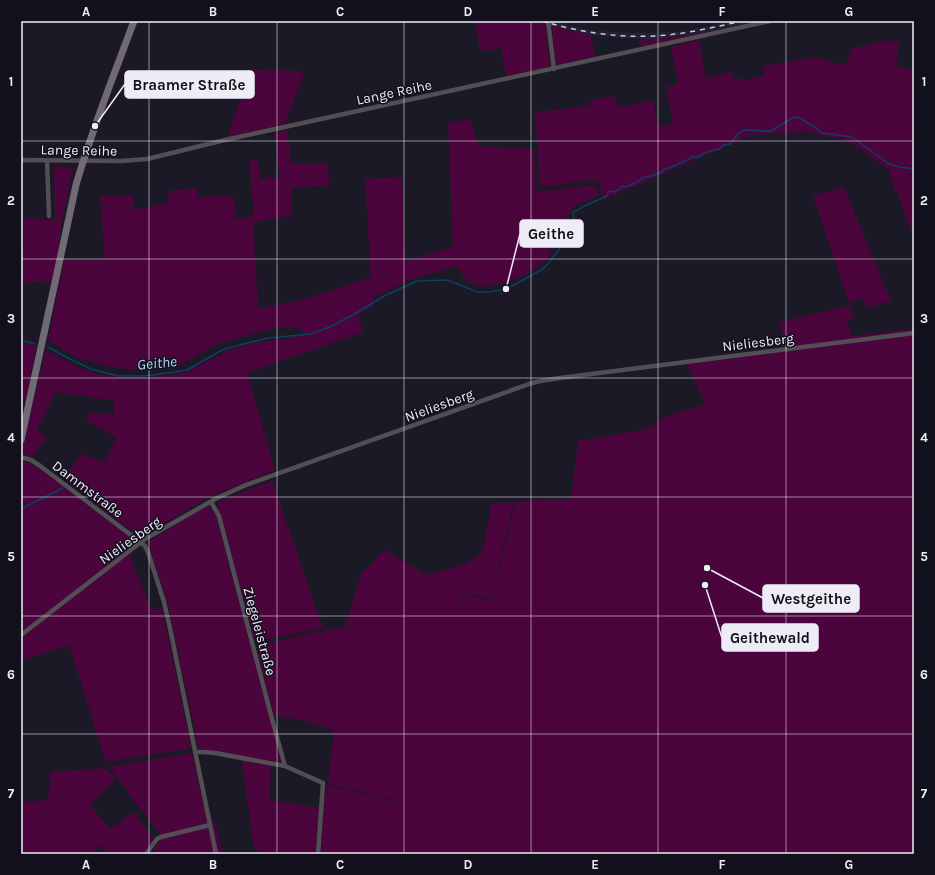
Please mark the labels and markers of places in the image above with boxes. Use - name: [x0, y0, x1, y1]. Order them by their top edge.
- callout: Braamer Straße: [125, 71, 254, 98]
- callout: Geithe: [520, 220, 583, 247]
- callout: Westgeithe: [763, 585, 859, 612]
- callout: Geithewald: [722, 624, 818, 651]

